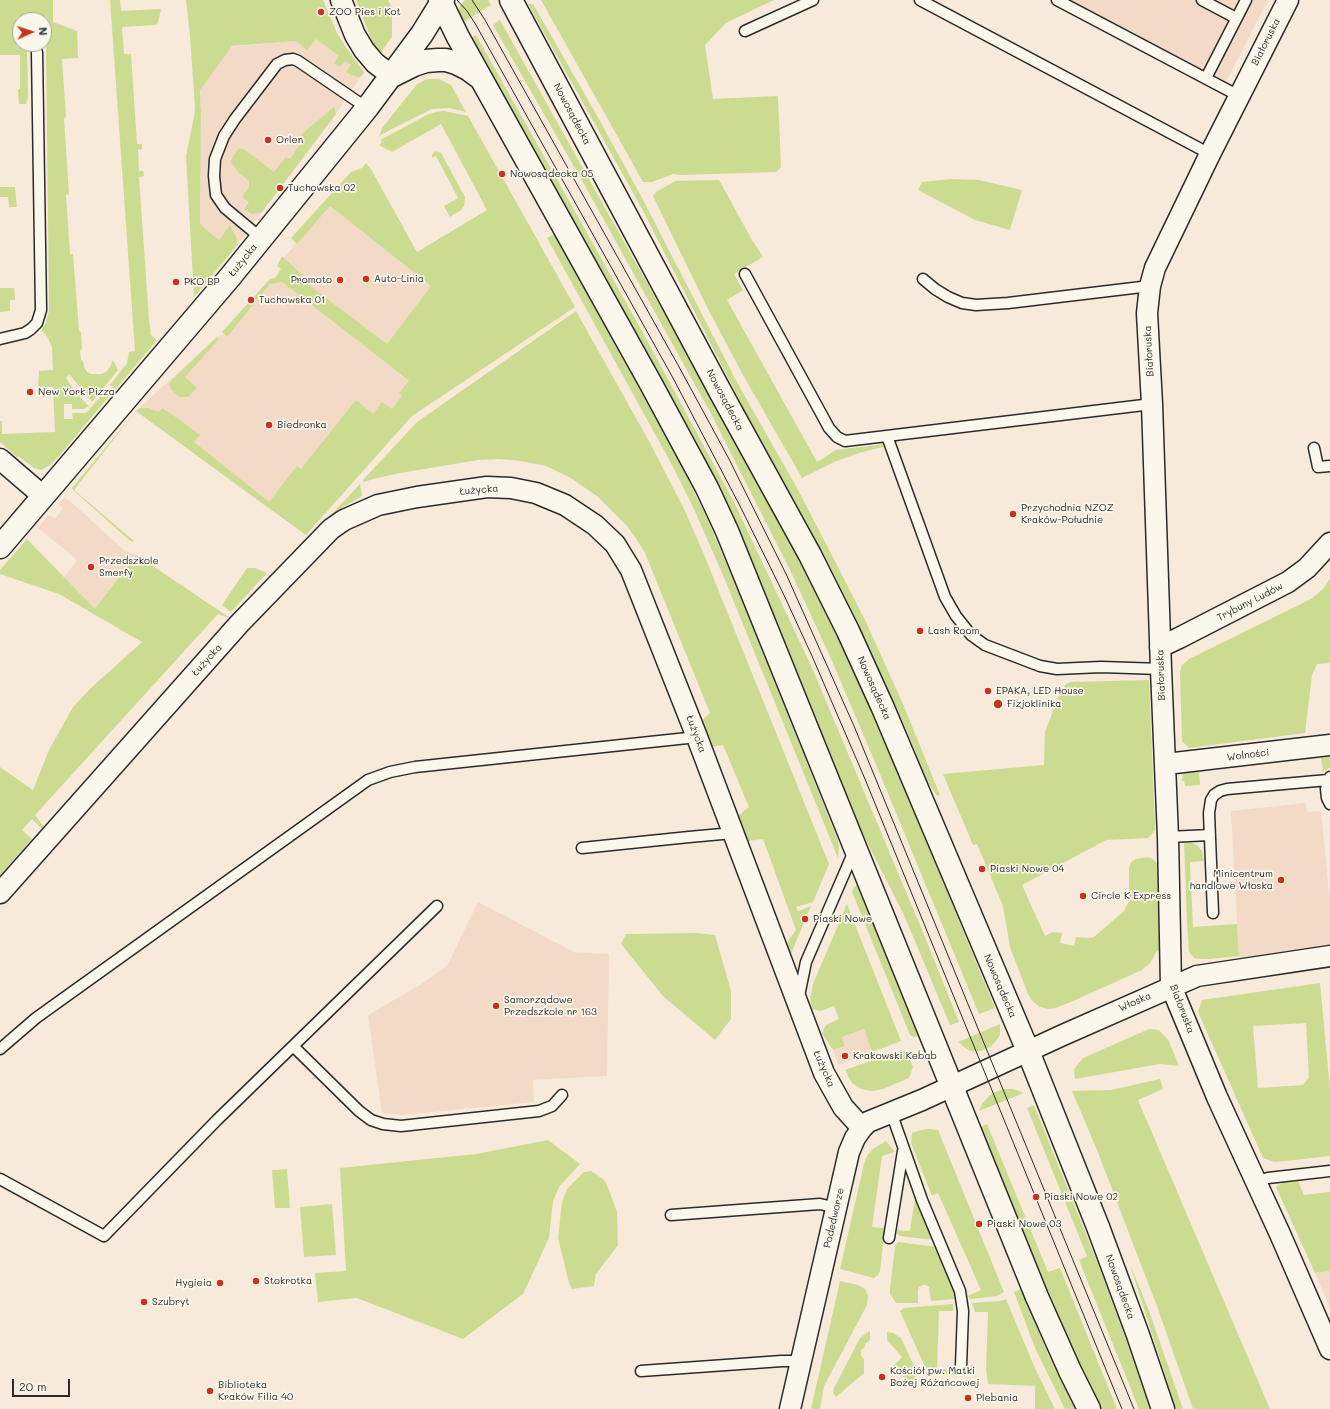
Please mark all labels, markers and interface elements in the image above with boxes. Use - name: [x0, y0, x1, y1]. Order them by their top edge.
- place label: ZOO Pies i Kot: [329, 6, 401, 18]
- marker: ZOO Pies i Kot: [316, 7, 326, 17]
- north arrow: [12, 12, 52, 52]
- street label: Białoruska: [1249, 16, 1283, 68]
- text: N: [36, 27, 51, 36]
- street label: Nowosądecka: [551, 81, 593, 147]
- place label: Orlen: [276, 134, 303, 146]
- marker: Orlen: [263, 135, 273, 145]
- place label: Nowosądecka 05: [510, 168, 593, 180]
- marker: Nowosądecka 05: [497, 169, 507, 179]
- place label: Tuchowska 02: [288, 182, 356, 194]
- marker: Tuchowska 02: [275, 183, 285, 193]
- street label: Łużycka: [226, 241, 260, 279]
- place label: Auto-Linia: [374, 273, 424, 285]
- place label: Promoto: [291, 274, 332, 286]
- marker: Auto-Linia: [361, 274, 371, 284]
- marker: Promoto: [335, 275, 345, 285]
- place label: PKO BP: [184, 276, 220, 288]
- marker: PKO BP: [171, 277, 181, 287]
- place label: Tuchowska 01: [259, 294, 325, 306]
- marker: Tuchowska 01: [246, 295, 256, 305]
- street label: Białoruska: [1142, 325, 1156, 377]
- street label: Nowosądecka: [704, 367, 746, 433]
- place label: New York Pizza: [38, 386, 115, 398]
- marker: New York Pizza: [25, 387, 35, 397]
- place label: Biedronka: [277, 419, 327, 431]
- marker: Biedronka: [264, 420, 274, 430]
- street label: Łużycka: [459, 482, 499, 498]
- place label: Przychodnia NZOZ Kraków-Południe: [1021, 502, 1113, 526]
- marker: Przychodnia NZOZ Kraków-Południe: [1008, 509, 1018, 519]
- place label: Przedszkole Smerfy: [99, 555, 159, 578]
- marker: Przedszkole Smerfy: [86, 562, 96, 572]
- street label: Trybuny Ludów: [1215, 580, 1285, 624]
- place label: Lash Room: [928, 625, 979, 637]
- marker: Lash Room: [915, 626, 925, 636]
- street label: Łużycka: [190, 642, 224, 678]
- street label: Białoruska: [1154, 649, 1168, 701]
- street label: Nowosądecka: [855, 654, 893, 722]
- place label: EPAKA, LED House: [996, 685, 1084, 697]
- marker: EPAKA, LED House: [983, 686, 993, 696]
- marker: Fizjoklinika: [992, 698, 1004, 710]
- place label: Fizjoklinika: [1007, 698, 1062, 710]
- street label: Łużycka: [683, 714, 709, 754]
- street label: Wolności: [1226, 746, 1270, 764]
- place label: Piaski Nowe 04: [990, 863, 1064, 875]
- marker: Piaski Nowe 04: [977, 864, 987, 874]
- place label: Minicentrum handlowe Włoska: [1189, 868, 1273, 892]
- marker: Minicentrum handlowe Włoska: [1276, 875, 1286, 885]
- place label: Circle K Express: [1091, 890, 1171, 902]
- marker: Circle K Express: [1078, 891, 1088, 901]
- place label: Piaski Nowe: [813, 913, 872, 925]
- marker: Piaski Nowe: [800, 914, 810, 924]
- street label: Nowosądecka: [981, 952, 1019, 1020]
- street label: Białoruska: [1167, 983, 1197, 1035]
- street label: Włoska: [1117, 990, 1153, 1014]
- place label: Samorządowe Przedszkole nr 163: [504, 994, 597, 1018]
- marker: Samorządowe Przedszkole nr 163: [491, 1001, 501, 1011]
- street label: Łużycka: [811, 1049, 837, 1089]
- place label: Krakowski Kebab: [853, 1050, 937, 1062]
- marker: Krakowski Kebab: [840, 1051, 850, 1061]
- street label: Podedworze: [821, 1187, 847, 1249]
- place label: Piaski Nowe 02: [1044, 1191, 1118, 1203]
- marker: Piaski Nowe 02: [1031, 1192, 1041, 1202]
- place label: Piaski Nowe 03: [987, 1218, 1061, 1230]
- marker: Piaski Nowe 03: [974, 1219, 984, 1229]
- street label: Nowosądecka: [1103, 1253, 1137, 1321]
- place label: Stokrotka: [264, 1275, 312, 1287]
- marker: Stokrotka: [251, 1276, 261, 1286]
- place label: Hygieia: [175, 1277, 212, 1289]
- marker: Hygieia: [215, 1278, 225, 1288]
- place label: Szubryt: [152, 1296, 190, 1308]
- marker: Szubryt: [139, 1297, 149, 1307]
- place label: Kościół pw. Matki Bożej Różańcowej: [890, 1365, 979, 1388]
- scale bar: [14, 1371, 72, 1397]
- marker: Kościół pw. Matki Bożej Różańcowej: [877, 1372, 887, 1382]
- text: 20 m: [19, 1378, 47, 1394]
- place label: Biblioteka Kraków Filia 40: [218, 1379, 293, 1402]
- marker: Biblioteka Kraków Filia 40: [205, 1386, 215, 1396]
- place label: Plebania: [976, 1392, 1018, 1404]
- marker: Plebania: [963, 1393, 973, 1403]

